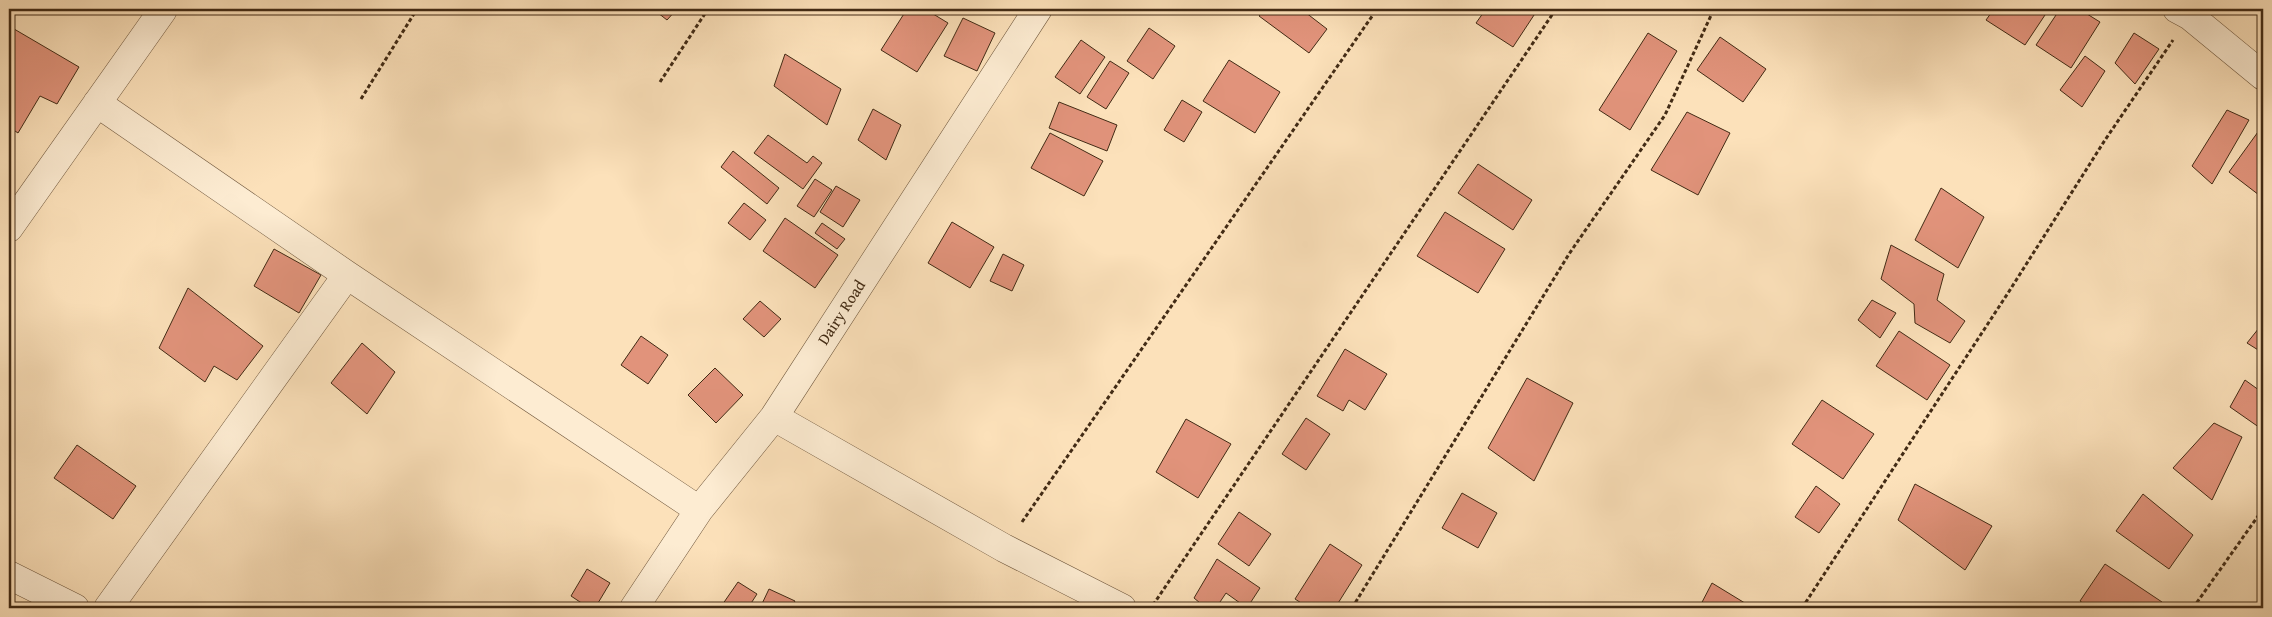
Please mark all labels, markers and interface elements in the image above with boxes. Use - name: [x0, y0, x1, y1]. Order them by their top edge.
- street label: Dairy Road: [811, 274, 871, 349]

